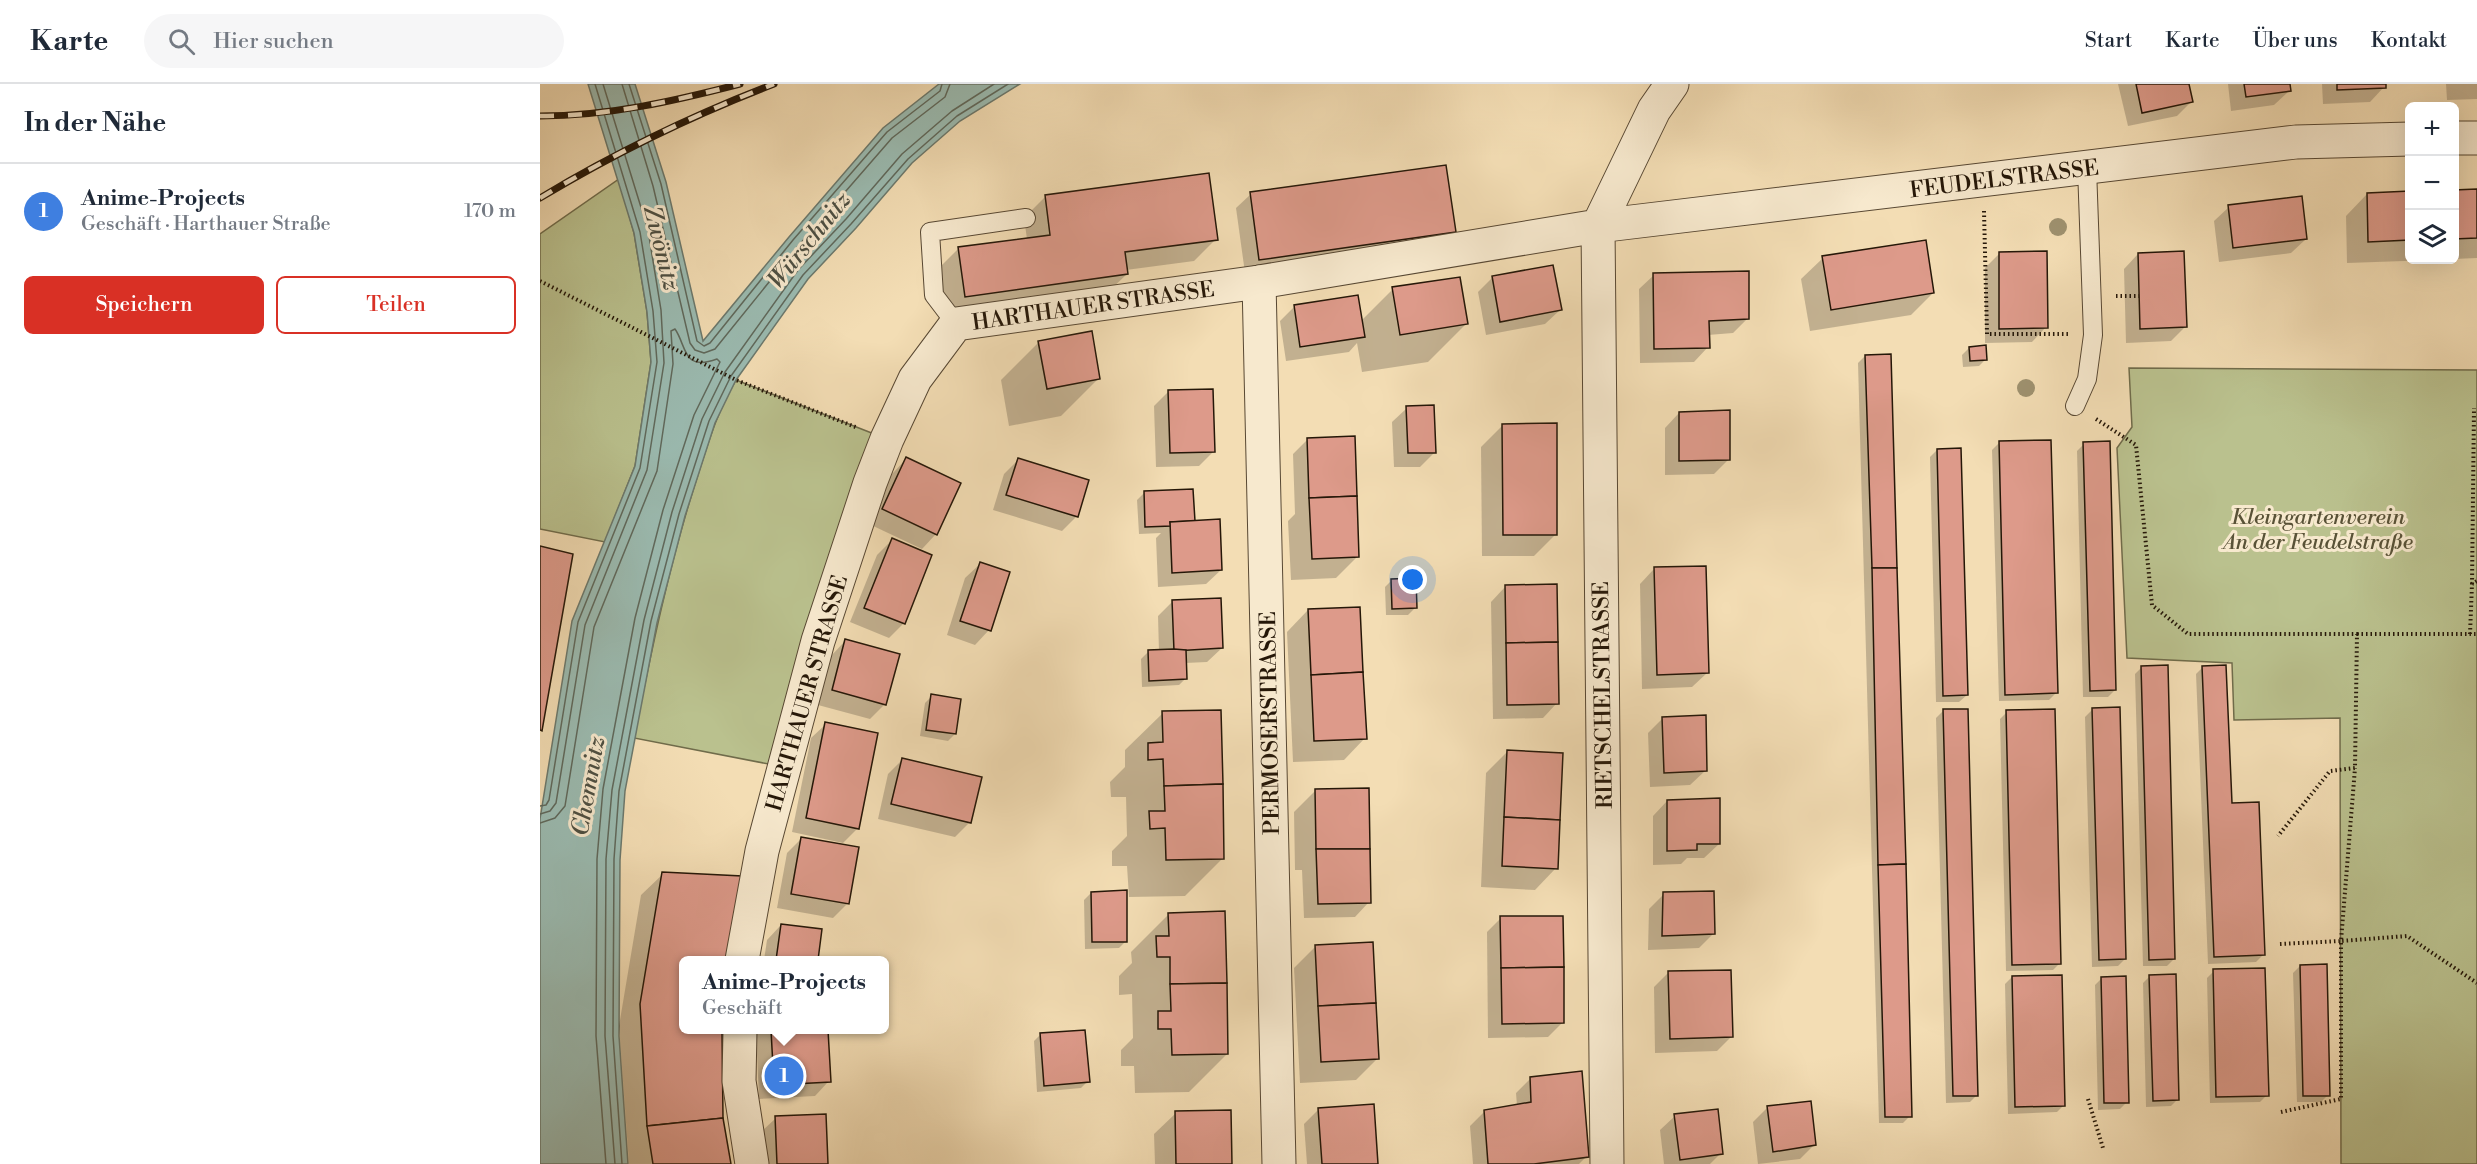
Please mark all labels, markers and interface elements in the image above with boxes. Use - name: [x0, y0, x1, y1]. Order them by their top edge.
- search box: [144, 14, 564, 68]
- text: Karte: [30, 24, 108, 59]
- icon: search: [165, 25, 198, 58]
- text: Hier suchen: [213, 28, 334, 55]
- text: Start: [2085, 28, 2132, 54]
- text: Karte: [2165, 28, 2220, 54]
- text: Über uns: [2253, 28, 2338, 54]
- text: Kontakt: [2371, 28, 2447, 54]
- map controls: [2405, 102, 2459, 264]
- button: +: [2405, 102, 2459, 156]
- text: In der Nähe: [24, 107, 166, 139]
- street label: FEUDELSTRASSE: [1908, 154, 2100, 205]
- button: −: [2405, 156, 2459, 210]
- text: Anime-Projects: [81, 185, 245, 212]
- water label: Würschnitz: [761, 186, 858, 295]
- text: 1: [39, 199, 48, 224]
- text: 170 m: [464, 199, 516, 224]
- water label: Zwönitz: [636, 202, 686, 294]
- button: layers: [2405, 210, 2459, 264]
- text: Geschäft · Harthauer Straße: [81, 212, 331, 237]
- button: Speichern: [24, 276, 264, 334]
- button: Teilen: [276, 276, 516, 334]
- street label: HARTHAUER STRASSE: [970, 276, 1216, 337]
- park label: Kleingartenverein An der Feudelstraße: [2221, 504, 2413, 556]
- your location: [1398, 565, 1427, 594]
- street label: HARTHAUER STRASSE: [761, 572, 854, 815]
- street label: RIETSCHELSTRASSE: [1588, 581, 1619, 809]
- street label: PERMOSERSTRASSE: [1255, 611, 1286, 835]
- water label: Chemnitz: [565, 734, 613, 838]
- popup: [679, 956, 889, 1034]
- text: Anime-Projects: [702, 969, 866, 996]
- text: Geschäft: [702, 996, 783, 1021]
- pin: 1: [764, 1054, 804, 1098]

